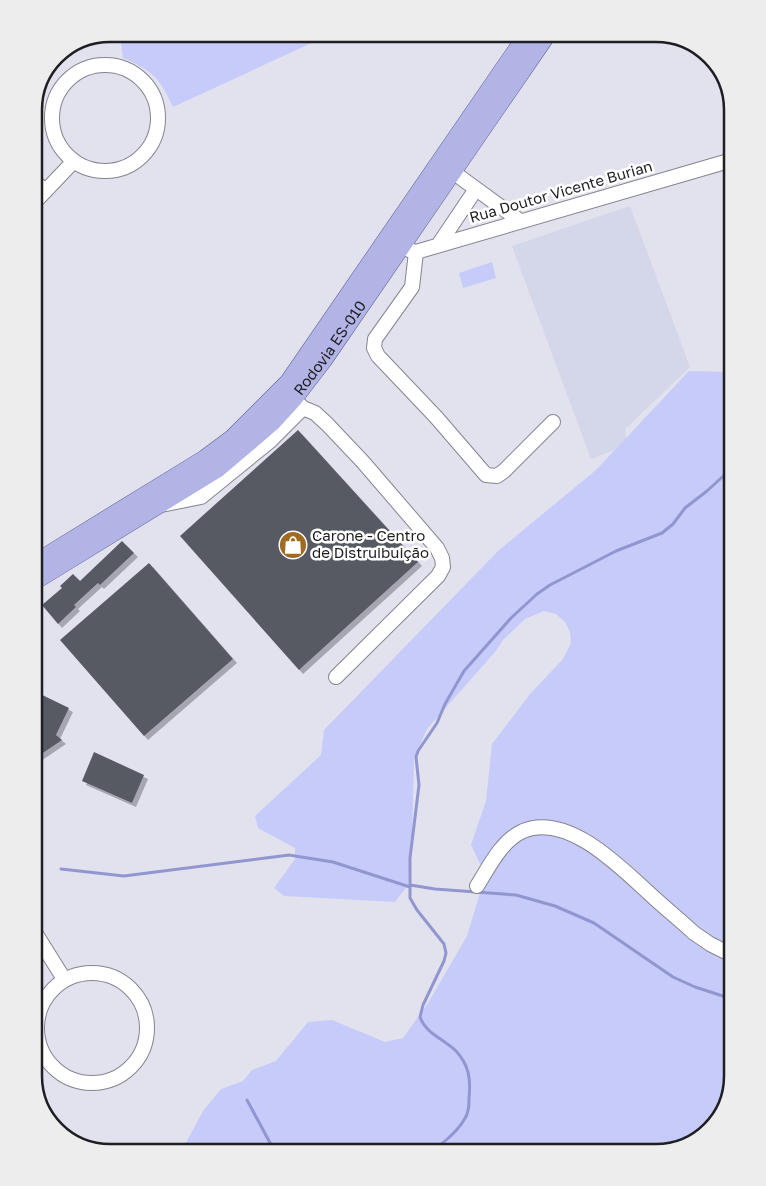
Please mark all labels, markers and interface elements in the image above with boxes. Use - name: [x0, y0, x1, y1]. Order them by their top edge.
- street label: Rua Doutor Vicente Burian: [467, 156, 654, 226]
- street label: Rodovia ES-010: [289, 297, 369, 398]
- place label: Carone - Centro de Distruibuição: [312, 526, 429, 561]
- shop icon: Carone - Centro de Distruibuição: [278, 530, 308, 560]

